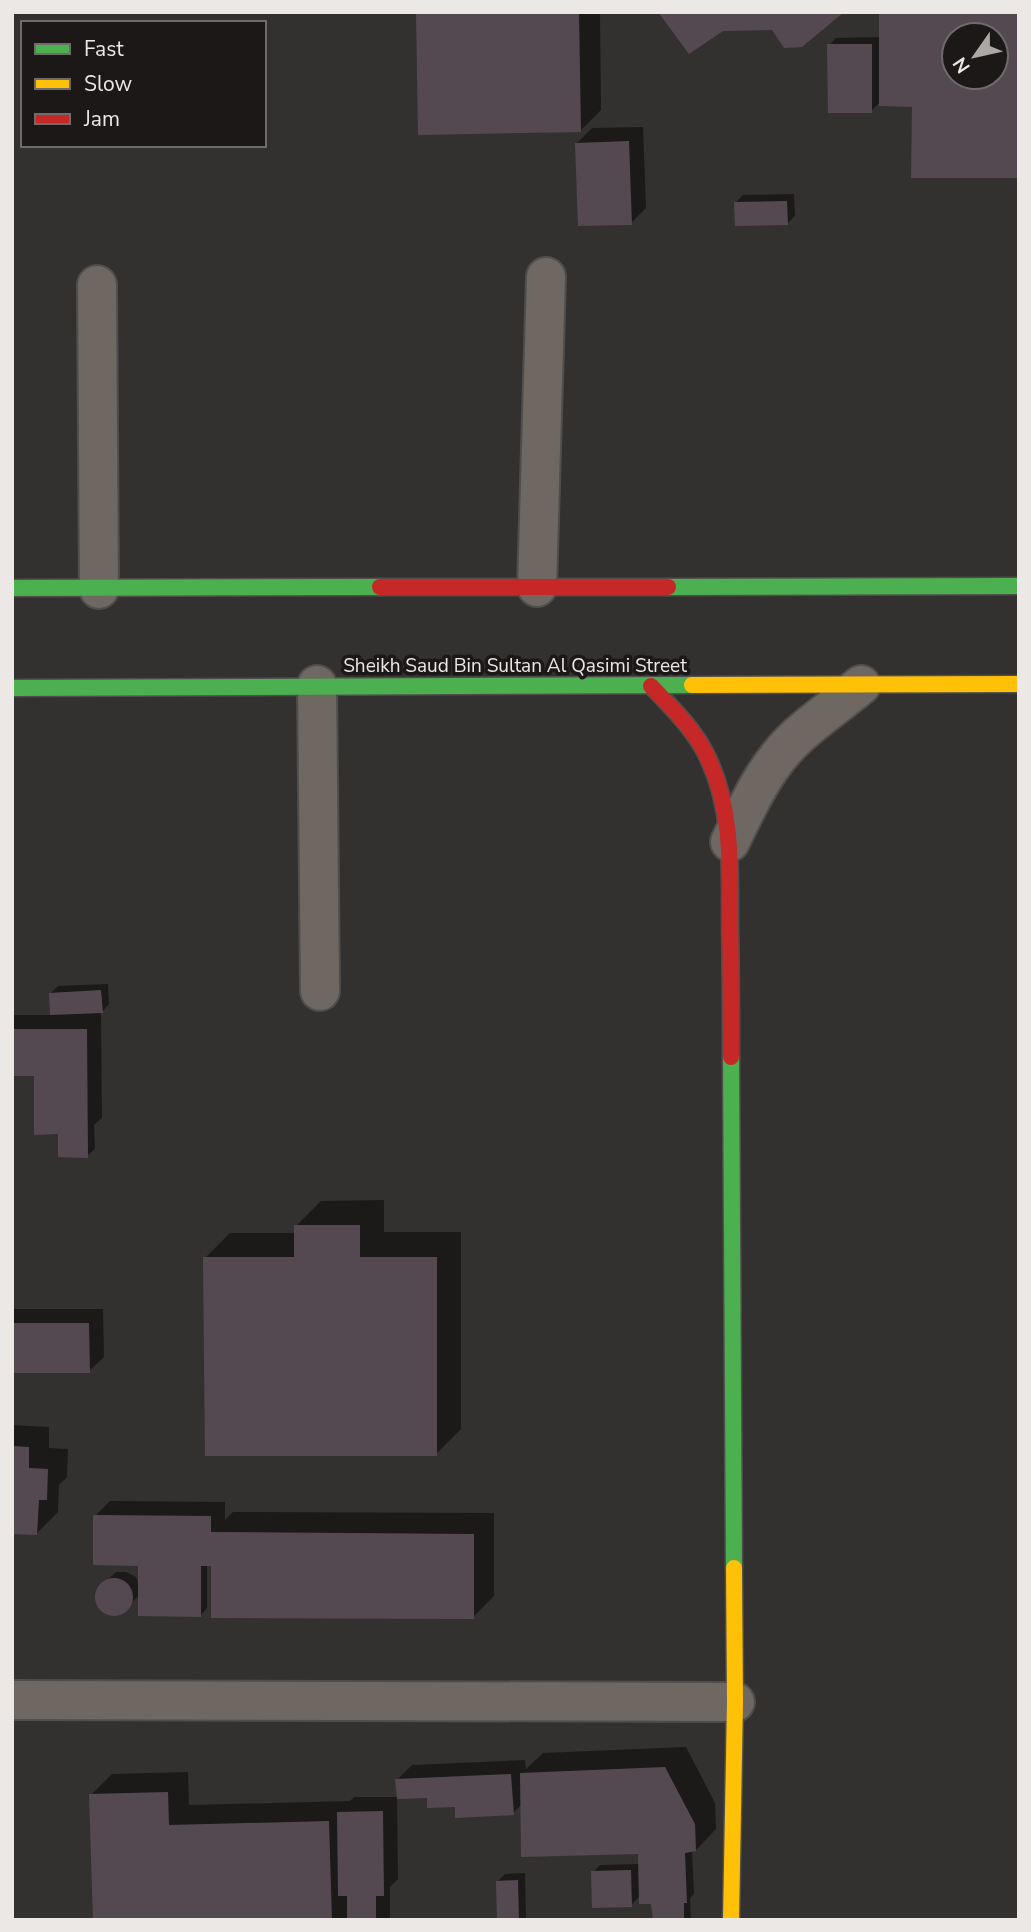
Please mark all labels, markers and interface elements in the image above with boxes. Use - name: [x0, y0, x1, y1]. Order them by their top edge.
- legend: [21, 21, 266, 147]
- north arrow: [940, 21, 1010, 91]
- text: Fast: [84, 35, 124, 63]
- text: N: [947, 52, 976, 78]
- text: Slow: [84, 70, 133, 98]
- text: Jam: [83, 105, 120, 133]
- street label: Sheikh Saud Bin Sultan Al Qasimi Street: [343, 653, 687, 679]

